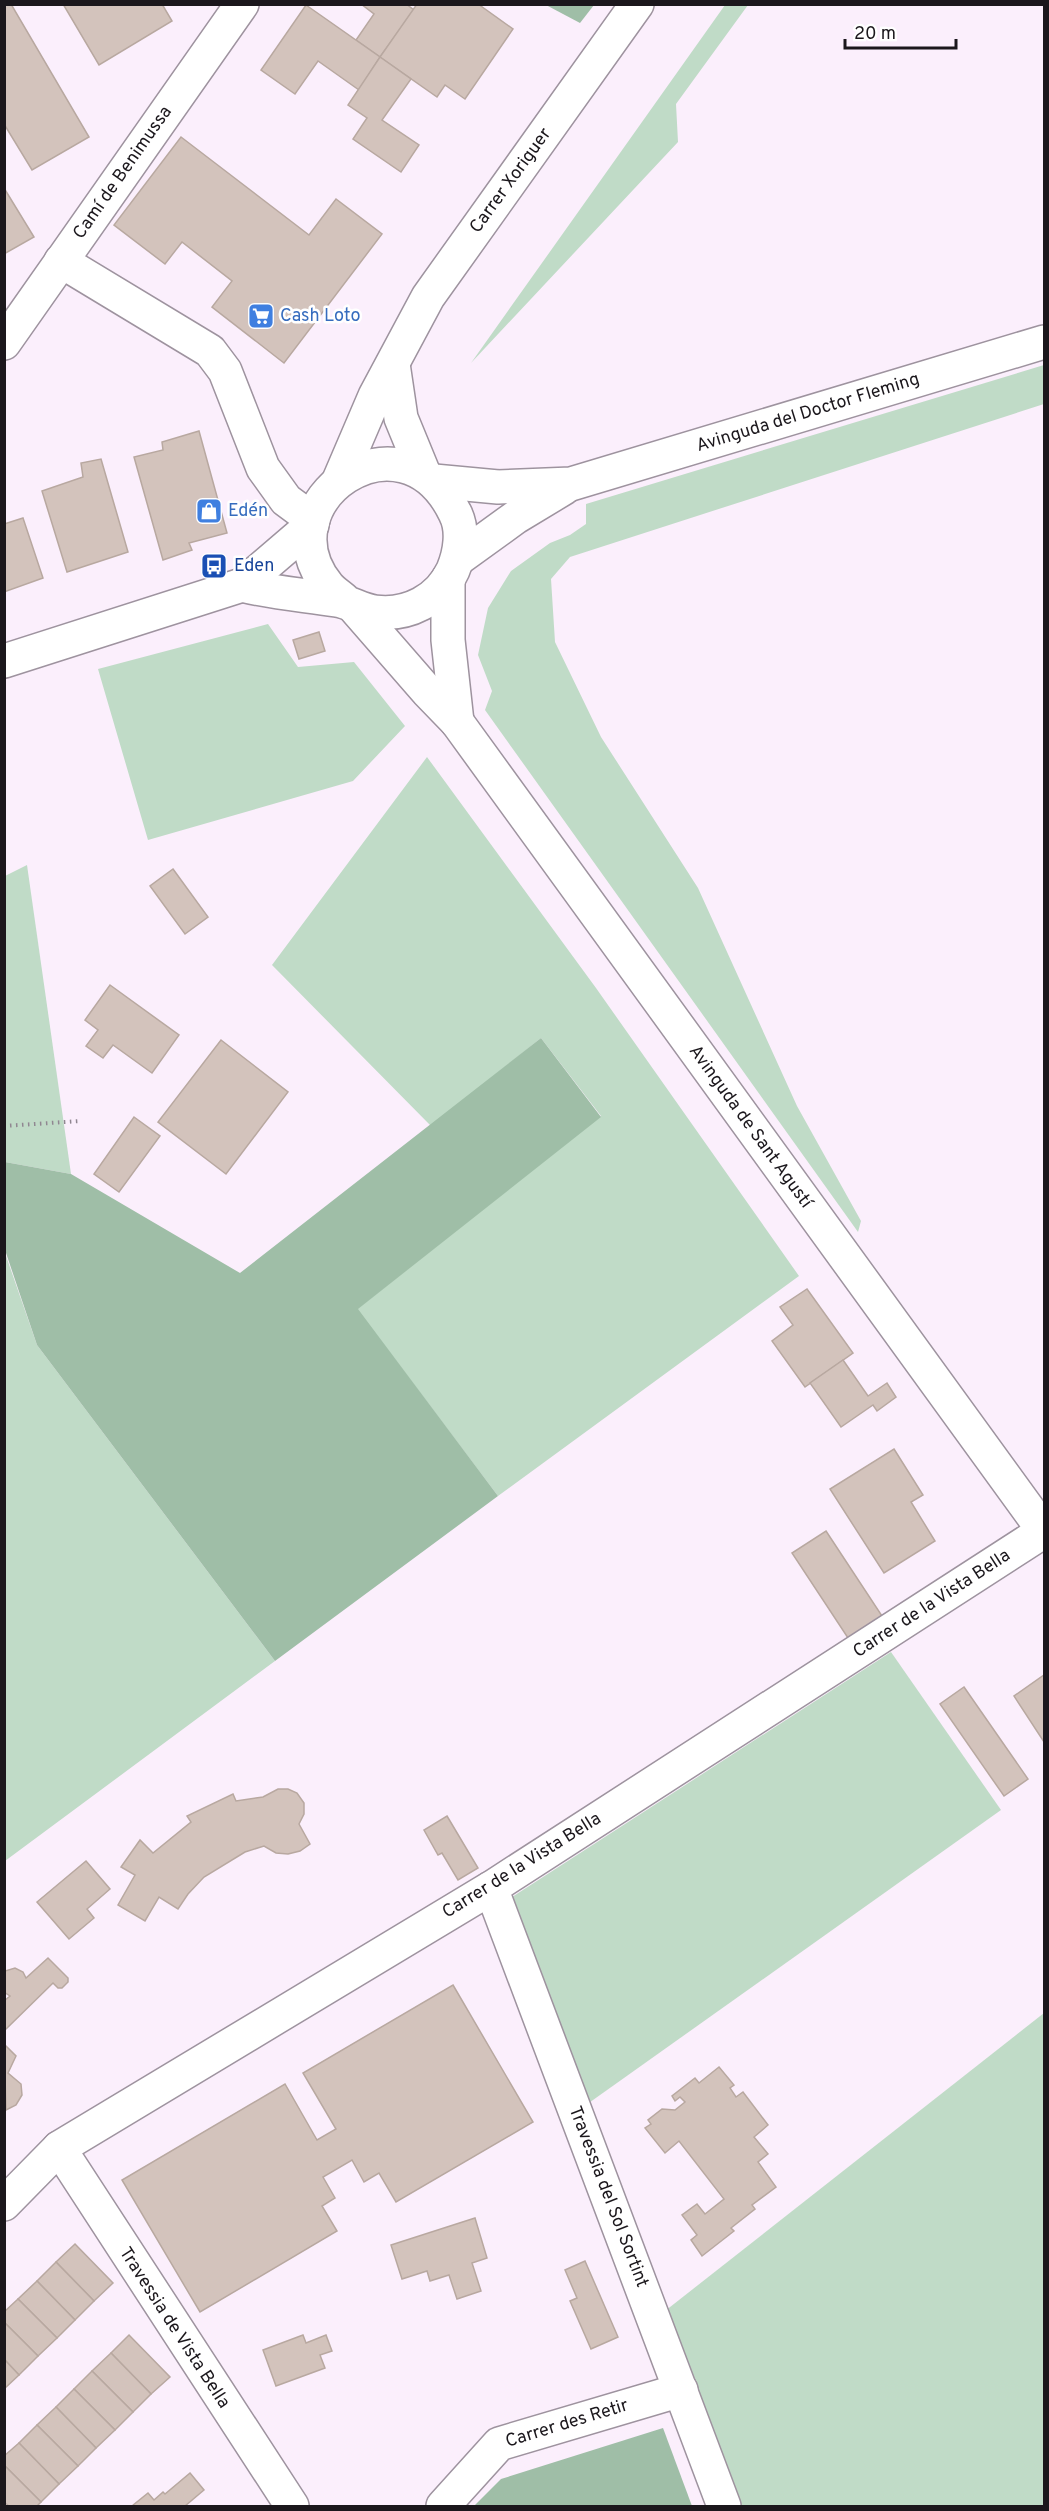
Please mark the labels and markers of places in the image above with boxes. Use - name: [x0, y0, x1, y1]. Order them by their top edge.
- supermarket icon: Cash Loto: [246, 301, 276, 331]
- place label: Cash Loto: [280, 305, 361, 328]
- shop icon: Edén: [194, 496, 224, 526]
- place label: Edén: [228, 500, 268, 523]
- bus stop icon: Eden: [199, 551, 229, 581]
- place label: Eden: [234, 555, 274, 578]

